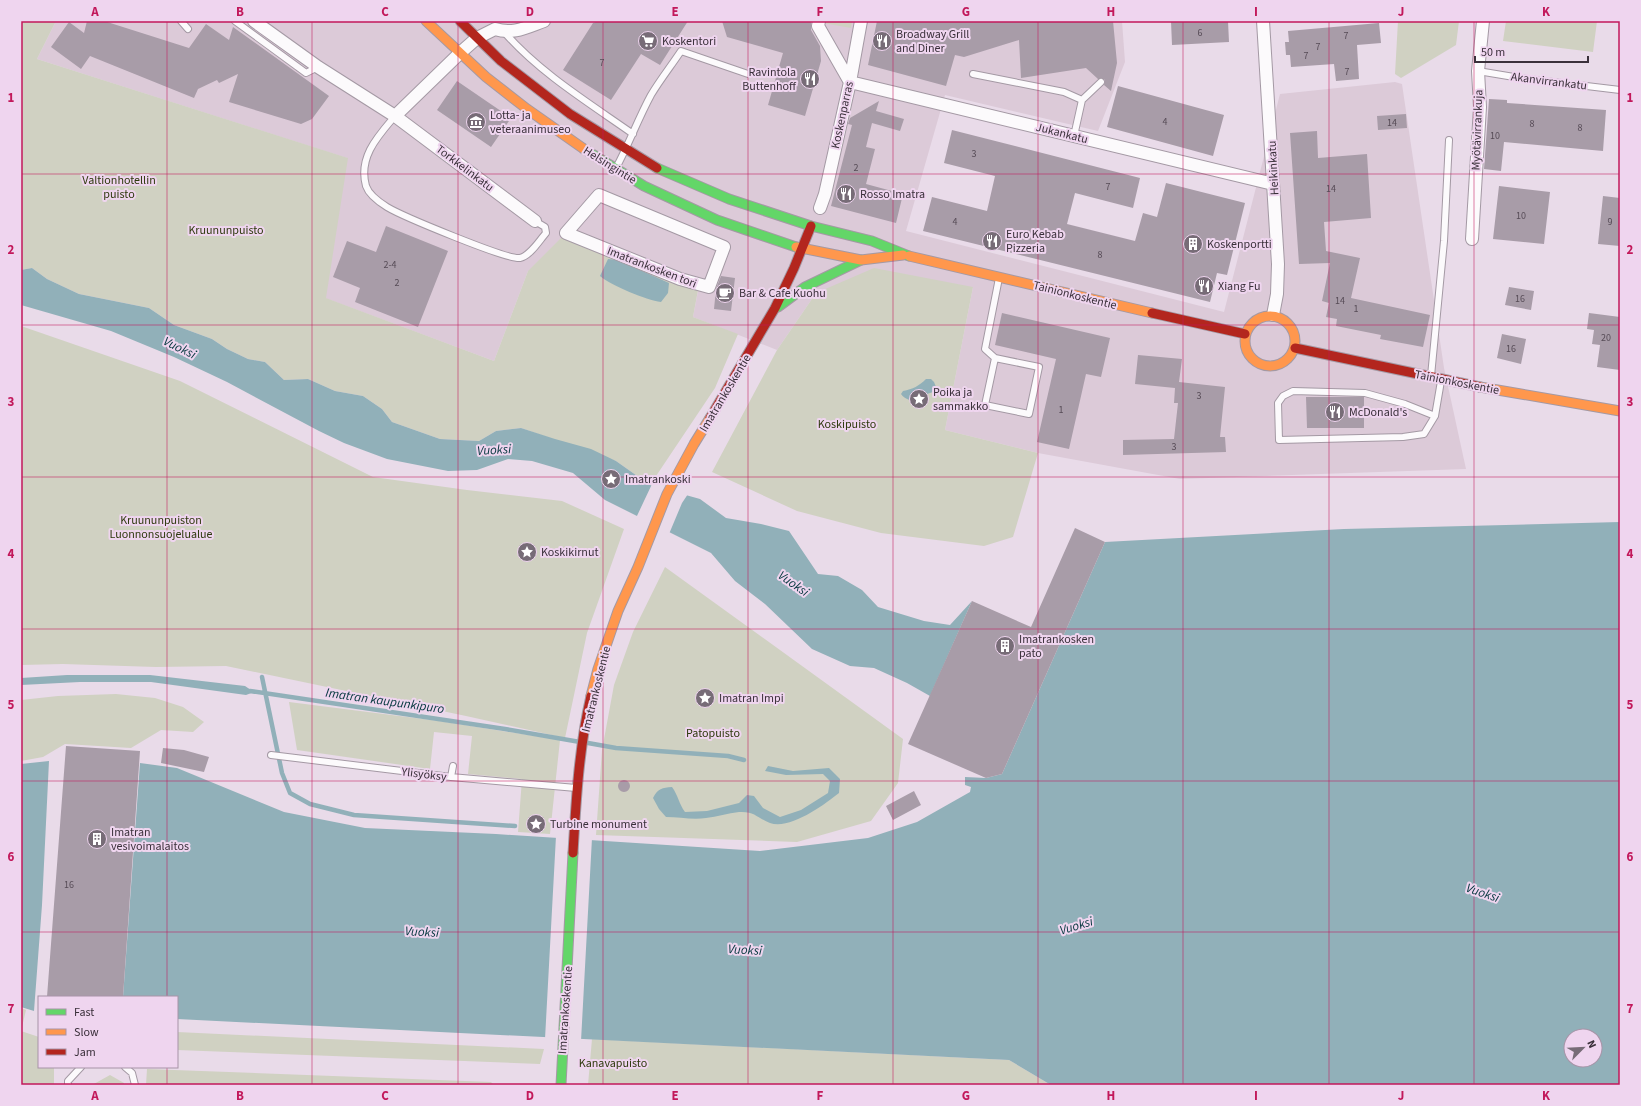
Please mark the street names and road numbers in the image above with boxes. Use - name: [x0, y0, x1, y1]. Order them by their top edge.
- street label: Akanvirrankatu: [1510, 68, 1588, 95]
- street label: Koskenparras: [827, 80, 858, 150]
- street label: Myötävirrankuja: [1468, 89, 1487, 171]
- street label: Jukankatu: [1034, 119, 1090, 148]
- street label: Heikinkatu: [1264, 140, 1283, 196]
- street label: Torkkelinkatu: [432, 141, 497, 196]
- street label: Helsingintie: [580, 142, 640, 189]
- street label: Imatrankosken tori: [604, 243, 699, 292]
- street label: Tainionkoskentie: [1031, 277, 1118, 314]
- street label: Imatrankoskentie: [695, 351, 755, 435]
- street label: Tainionkoskentie: [1413, 366, 1501, 399]
- street label: Imatrankoskentie: [578, 644, 615, 734]
- street label: Ylisyöksy: [399, 763, 448, 786]
- street label: Imatrankoskentie: [554, 966, 577, 1055]

